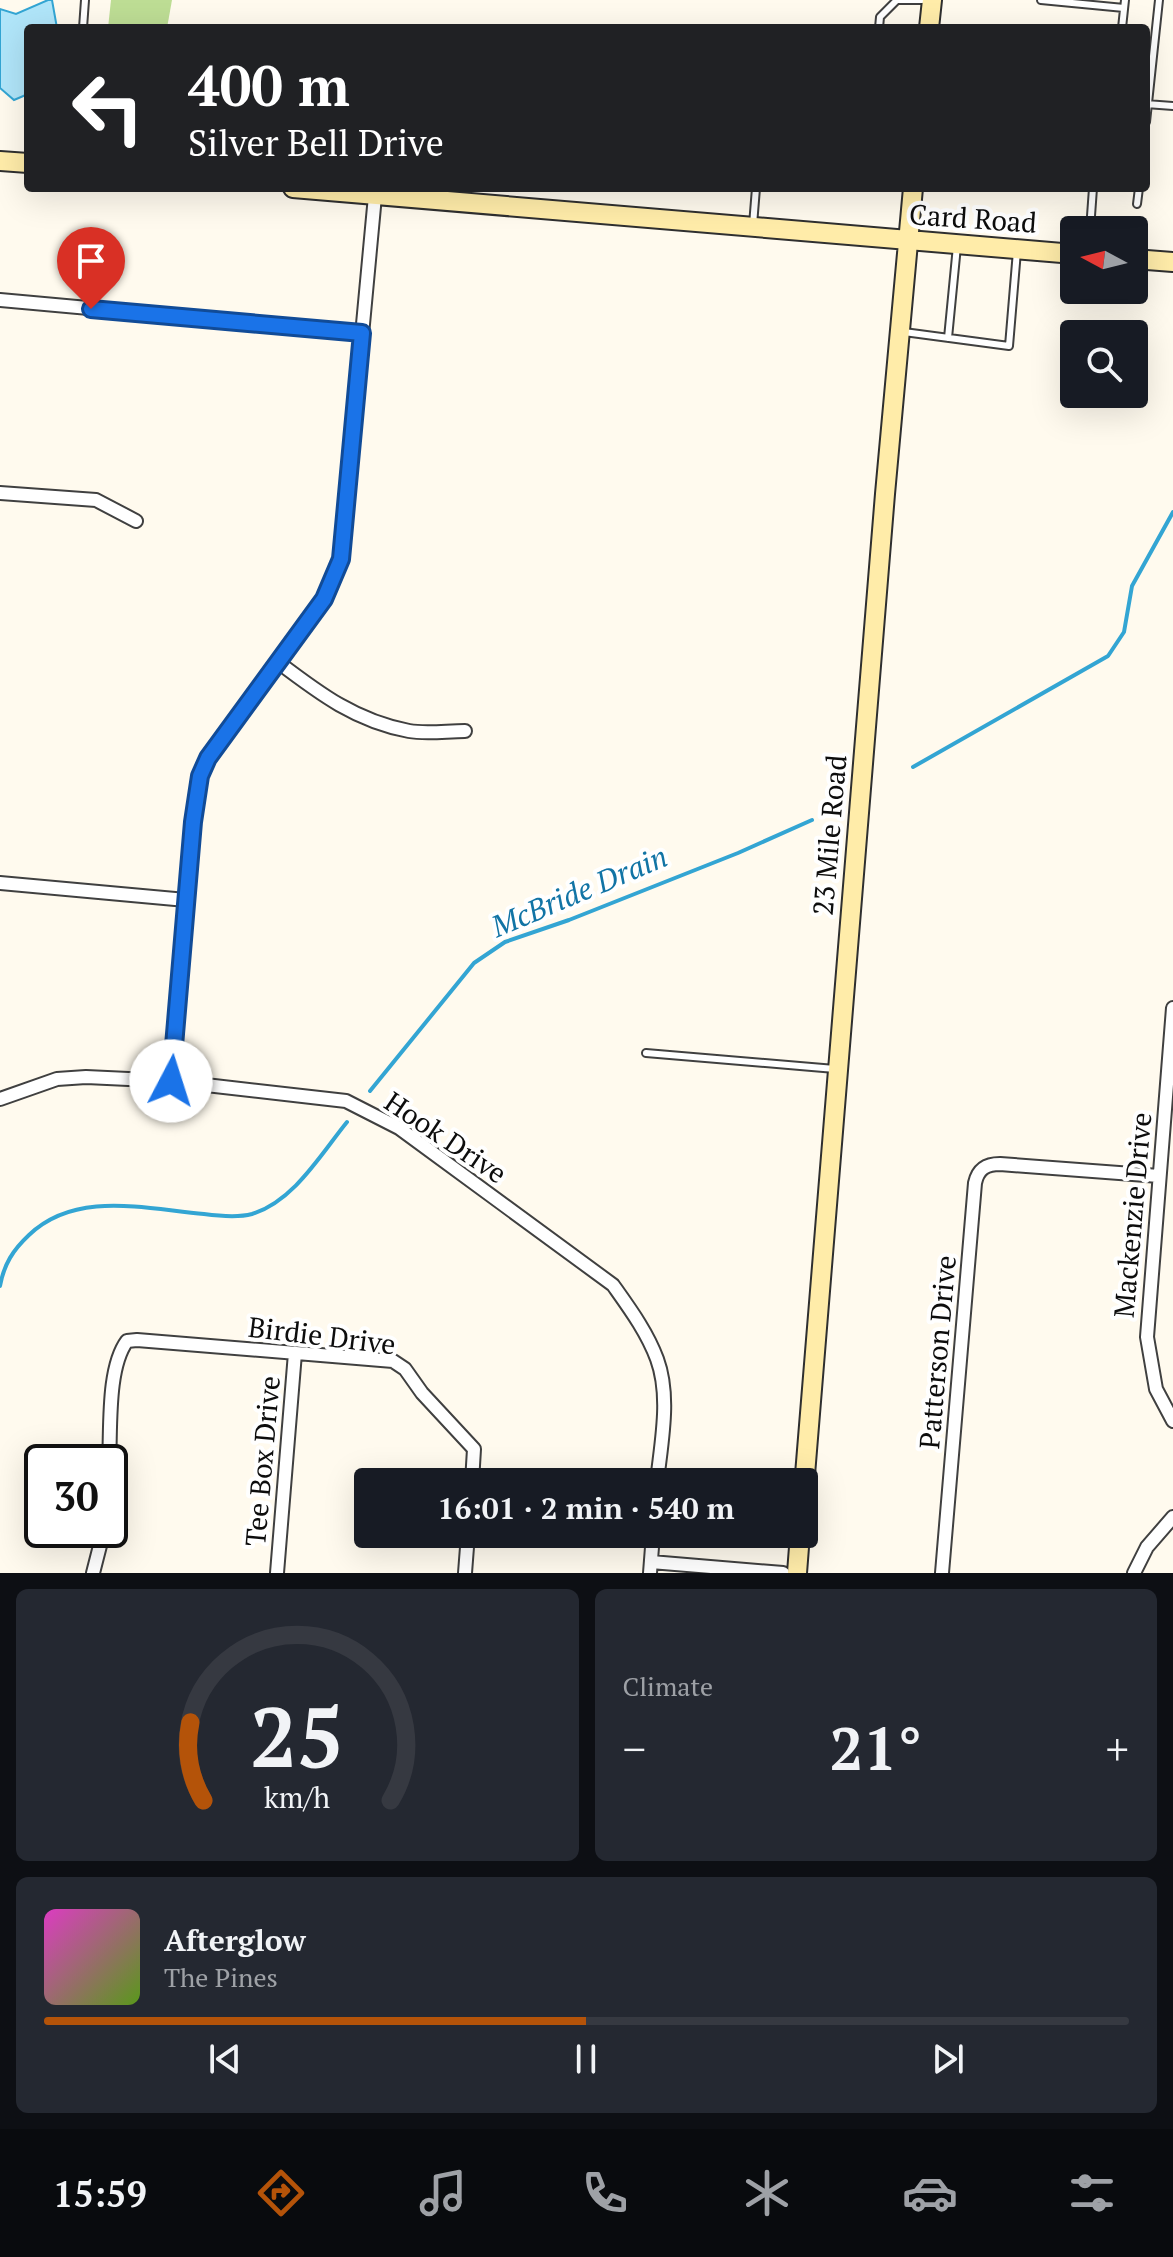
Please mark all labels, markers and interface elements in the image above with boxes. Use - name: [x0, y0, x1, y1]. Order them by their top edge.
- text: 400 m: [188, 48, 350, 122]
- icon: left: [56, 56, 160, 160]
- text: Silver Bell Drive: [188, 119, 444, 166]
- street label: Card Road: [908, 195, 1038, 241]
- north arrow: [1060, 216, 1148, 304]
- map controls: [1060, 216, 1148, 408]
- pin: [57, 227, 125, 309]
- icon: arrive: [69, 239, 113, 283]
- button: search: [1060, 320, 1148, 408]
- street label: 23 Mile Road: [804, 753, 854, 917]
- water label: McBride Drain: [484, 836, 673, 946]
- position arrow: [129, 1039, 213, 1123]
- street label: Hook Drive: [378, 1083, 514, 1191]
- street label: Mackenzie Drive: [1105, 1111, 1159, 1319]
- street label: Patterson Drive: [910, 1254, 964, 1450]
- street label: Birdie Drive: [246, 1308, 398, 1362]
- street label: Tee Box Drive: [236, 1374, 288, 1548]
- speed limit sign: 30: [24, 1444, 128, 1548]
- text: 16:01 · 2 min · 540 m: [438, 1488, 734, 1528]
- text: Climate: [623, 1669, 713, 1703]
- text: 25: [250, 1681, 344, 1791]
- text: 21°: [829, 1708, 922, 1787]
- text: −: [623, 1719, 646, 1778]
- text: +: [1106, 1719, 1129, 1778]
- text: km/h: [264, 1778, 330, 1816]
- text: Afterglow: [164, 1920, 306, 1960]
- text: The Pines: [164, 1960, 278, 1994]
- icon: previous: [203, 2037, 247, 2081]
- icon: pause: [564, 2037, 608, 2081]
- icon: next: [926, 2037, 970, 2081]
- icon: directions: [253, 2165, 309, 2221]
- icon: music: [415, 2165, 471, 2221]
- icon: phone: [577, 2165, 633, 2221]
- icon: climate: [739, 2165, 795, 2221]
- icon: car: [902, 2165, 958, 2221]
- icon: filters: [1064, 2165, 1120, 2221]
- text: 15:59: [53, 2170, 147, 2217]

